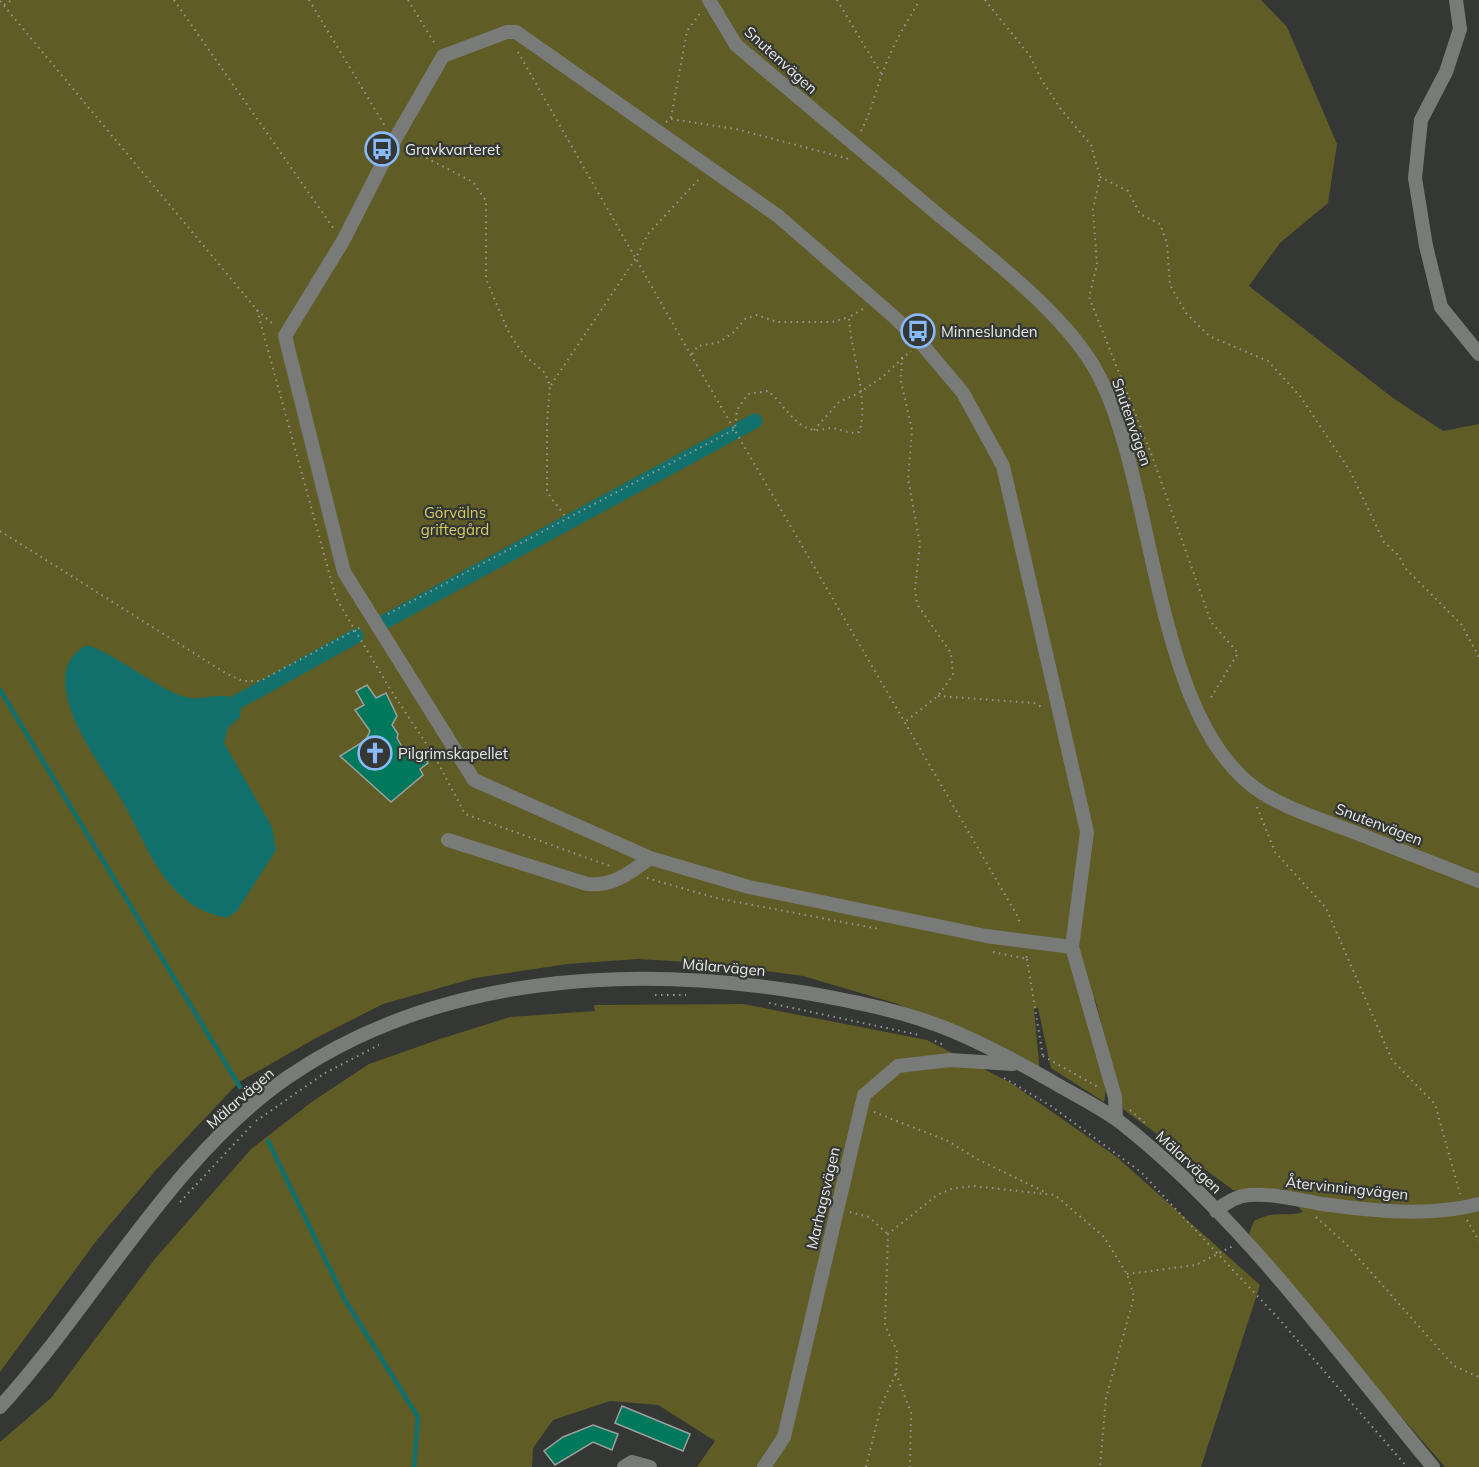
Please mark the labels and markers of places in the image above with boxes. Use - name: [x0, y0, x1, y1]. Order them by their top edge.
- bus stop icon: Gravkvarteret: [364, 131, 400, 167]
- place label: Gravkvarteret: [405, 140, 500, 159]
- bus stop icon: Minneslunden: [900, 313, 936, 349]
- place label: Minneslunden: [941, 322, 1038, 341]
- church icon: Pilgrimskapellet: [357, 735, 393, 771]
- place label: Pilgrimskapellet: [398, 744, 508, 763]

